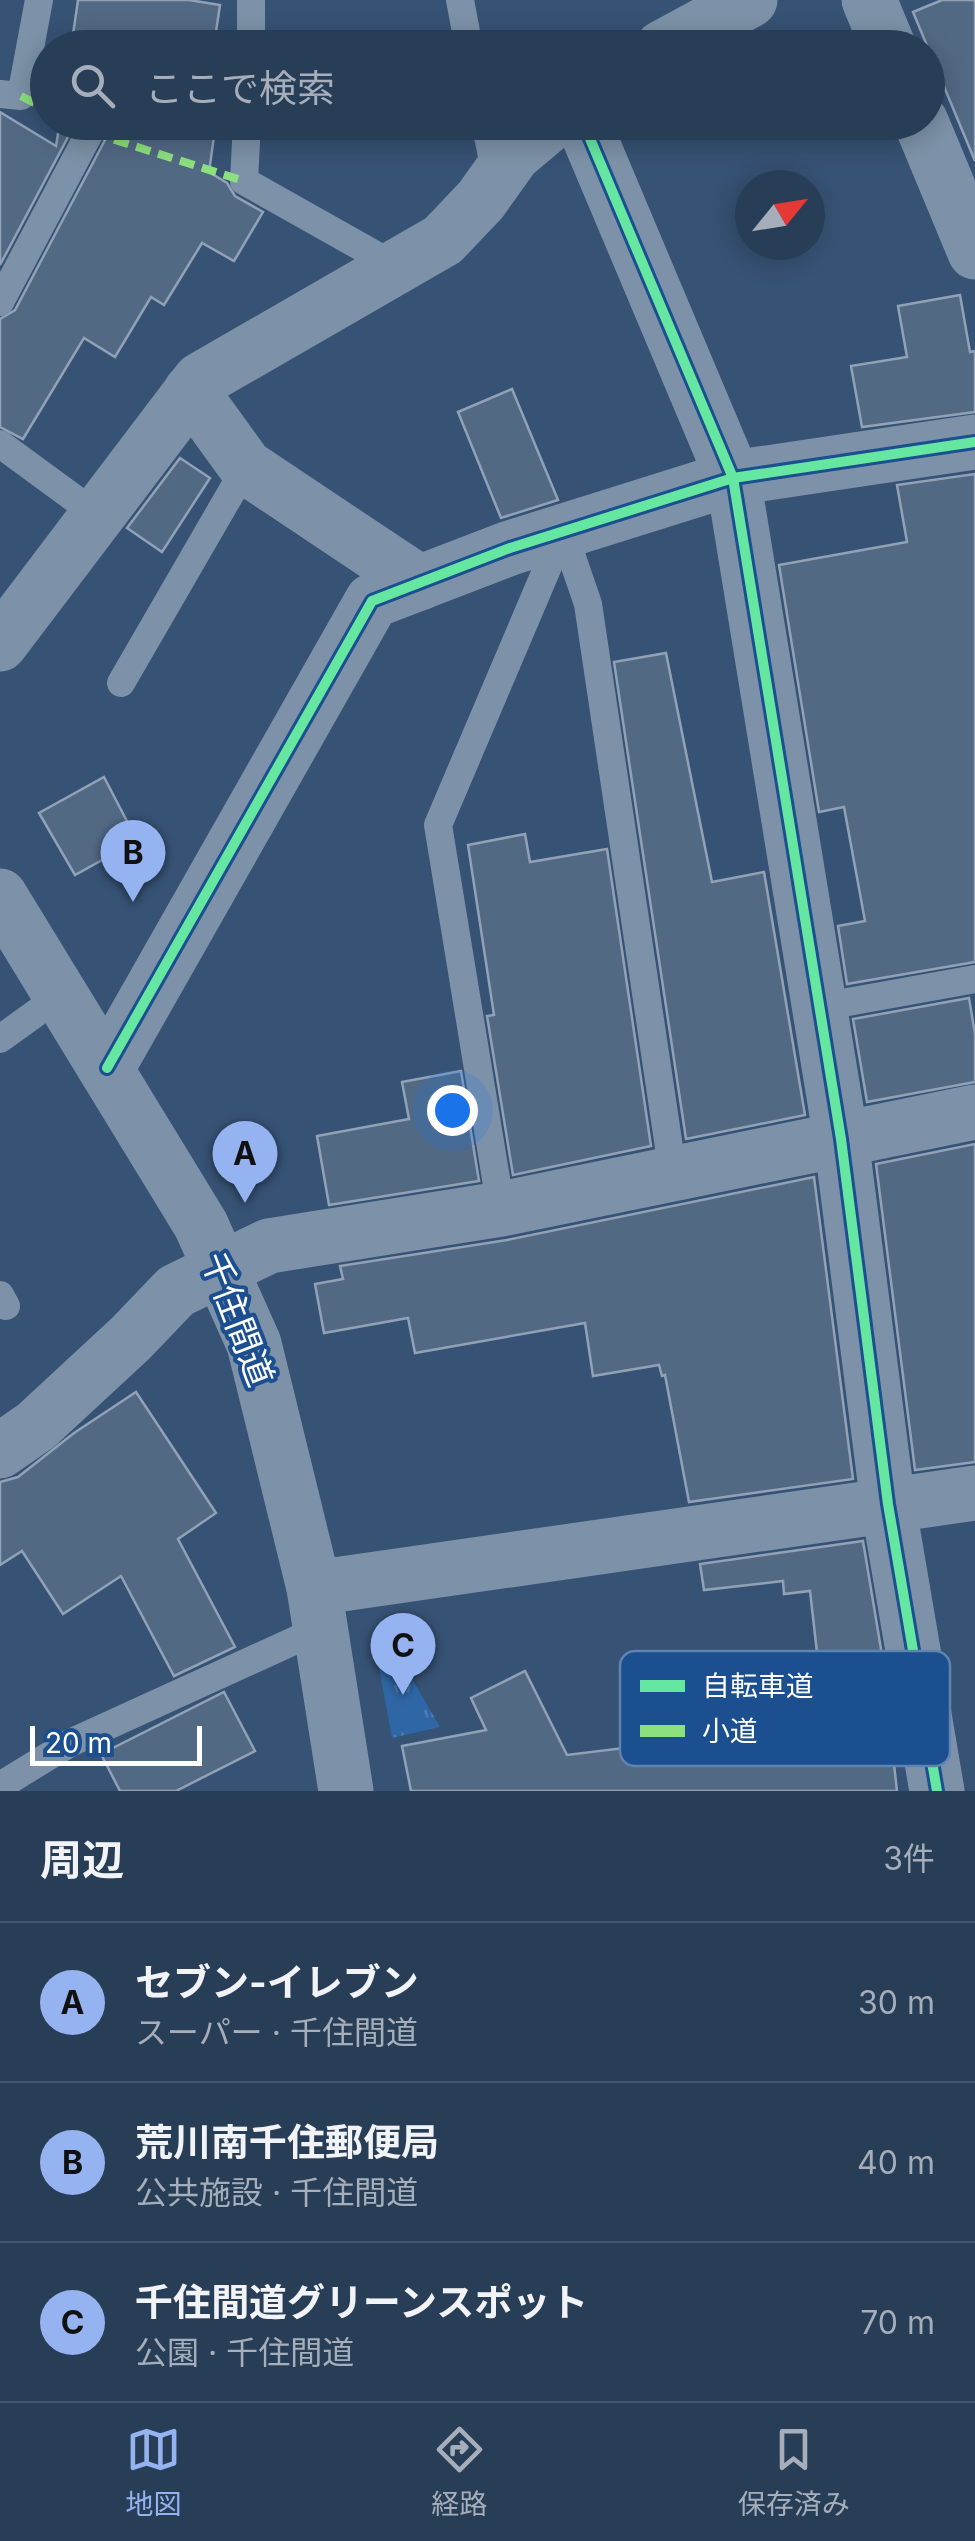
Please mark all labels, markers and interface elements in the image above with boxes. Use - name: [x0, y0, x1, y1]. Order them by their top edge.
- search box: [30, 30, 945, 140]
- icon: search: [65, 58, 120, 113]
- text: ここで検索: [145, 65, 335, 111]
- north arrow: [735, 170, 825, 260]
- pin: B: [100, 820, 166, 902]
- your location: [427, 1085, 478, 1136]
- pin: A: [212, 1120, 278, 1203]
- street label: 千住間道: [193, 1246, 283, 1392]
- pin: C: [370, 1612, 436, 1695]
- legend: [620, 1651, 950, 1766]
- text: 自転車道: [702, 1669, 814, 1703]
- text: 小道: [702, 1714, 758, 1748]
- scale bar: [30, 1721, 202, 1766]
- text: 20 m: [45, 1726, 112, 1760]
- text: 周辺: [40, 1834, 124, 1885]
- text: 3件: [883, 1839, 935, 1878]
- text: セブン-イレブン: [135, 1959, 419, 2005]
- text: A: [61, 1983, 84, 2022]
- text: 30 m: [858, 1983, 935, 2022]
- text: スーパー · 千住間道: [135, 2013, 418, 2052]
- text: 荒川南千住郵便局: [135, 2119, 439, 2165]
- text: B: [62, 2143, 83, 2182]
- text: 40 m: [857, 2143, 935, 2182]
- text: 公共施設 · 千住間道: [135, 2173, 418, 2212]
- text: 千住間道グリーンスポット: [135, 2279, 588, 2325]
- text: C: [61, 2303, 84, 2342]
- text: 70 m: [860, 2303, 935, 2342]
- text: 公園 · 千住間道: [135, 2333, 354, 2372]
- tab: 地図: [125, 2422, 181, 2522]
- tab: 経路: [431, 2422, 488, 2522]
- tab: 保存済み: [738, 2422, 850, 2522]

